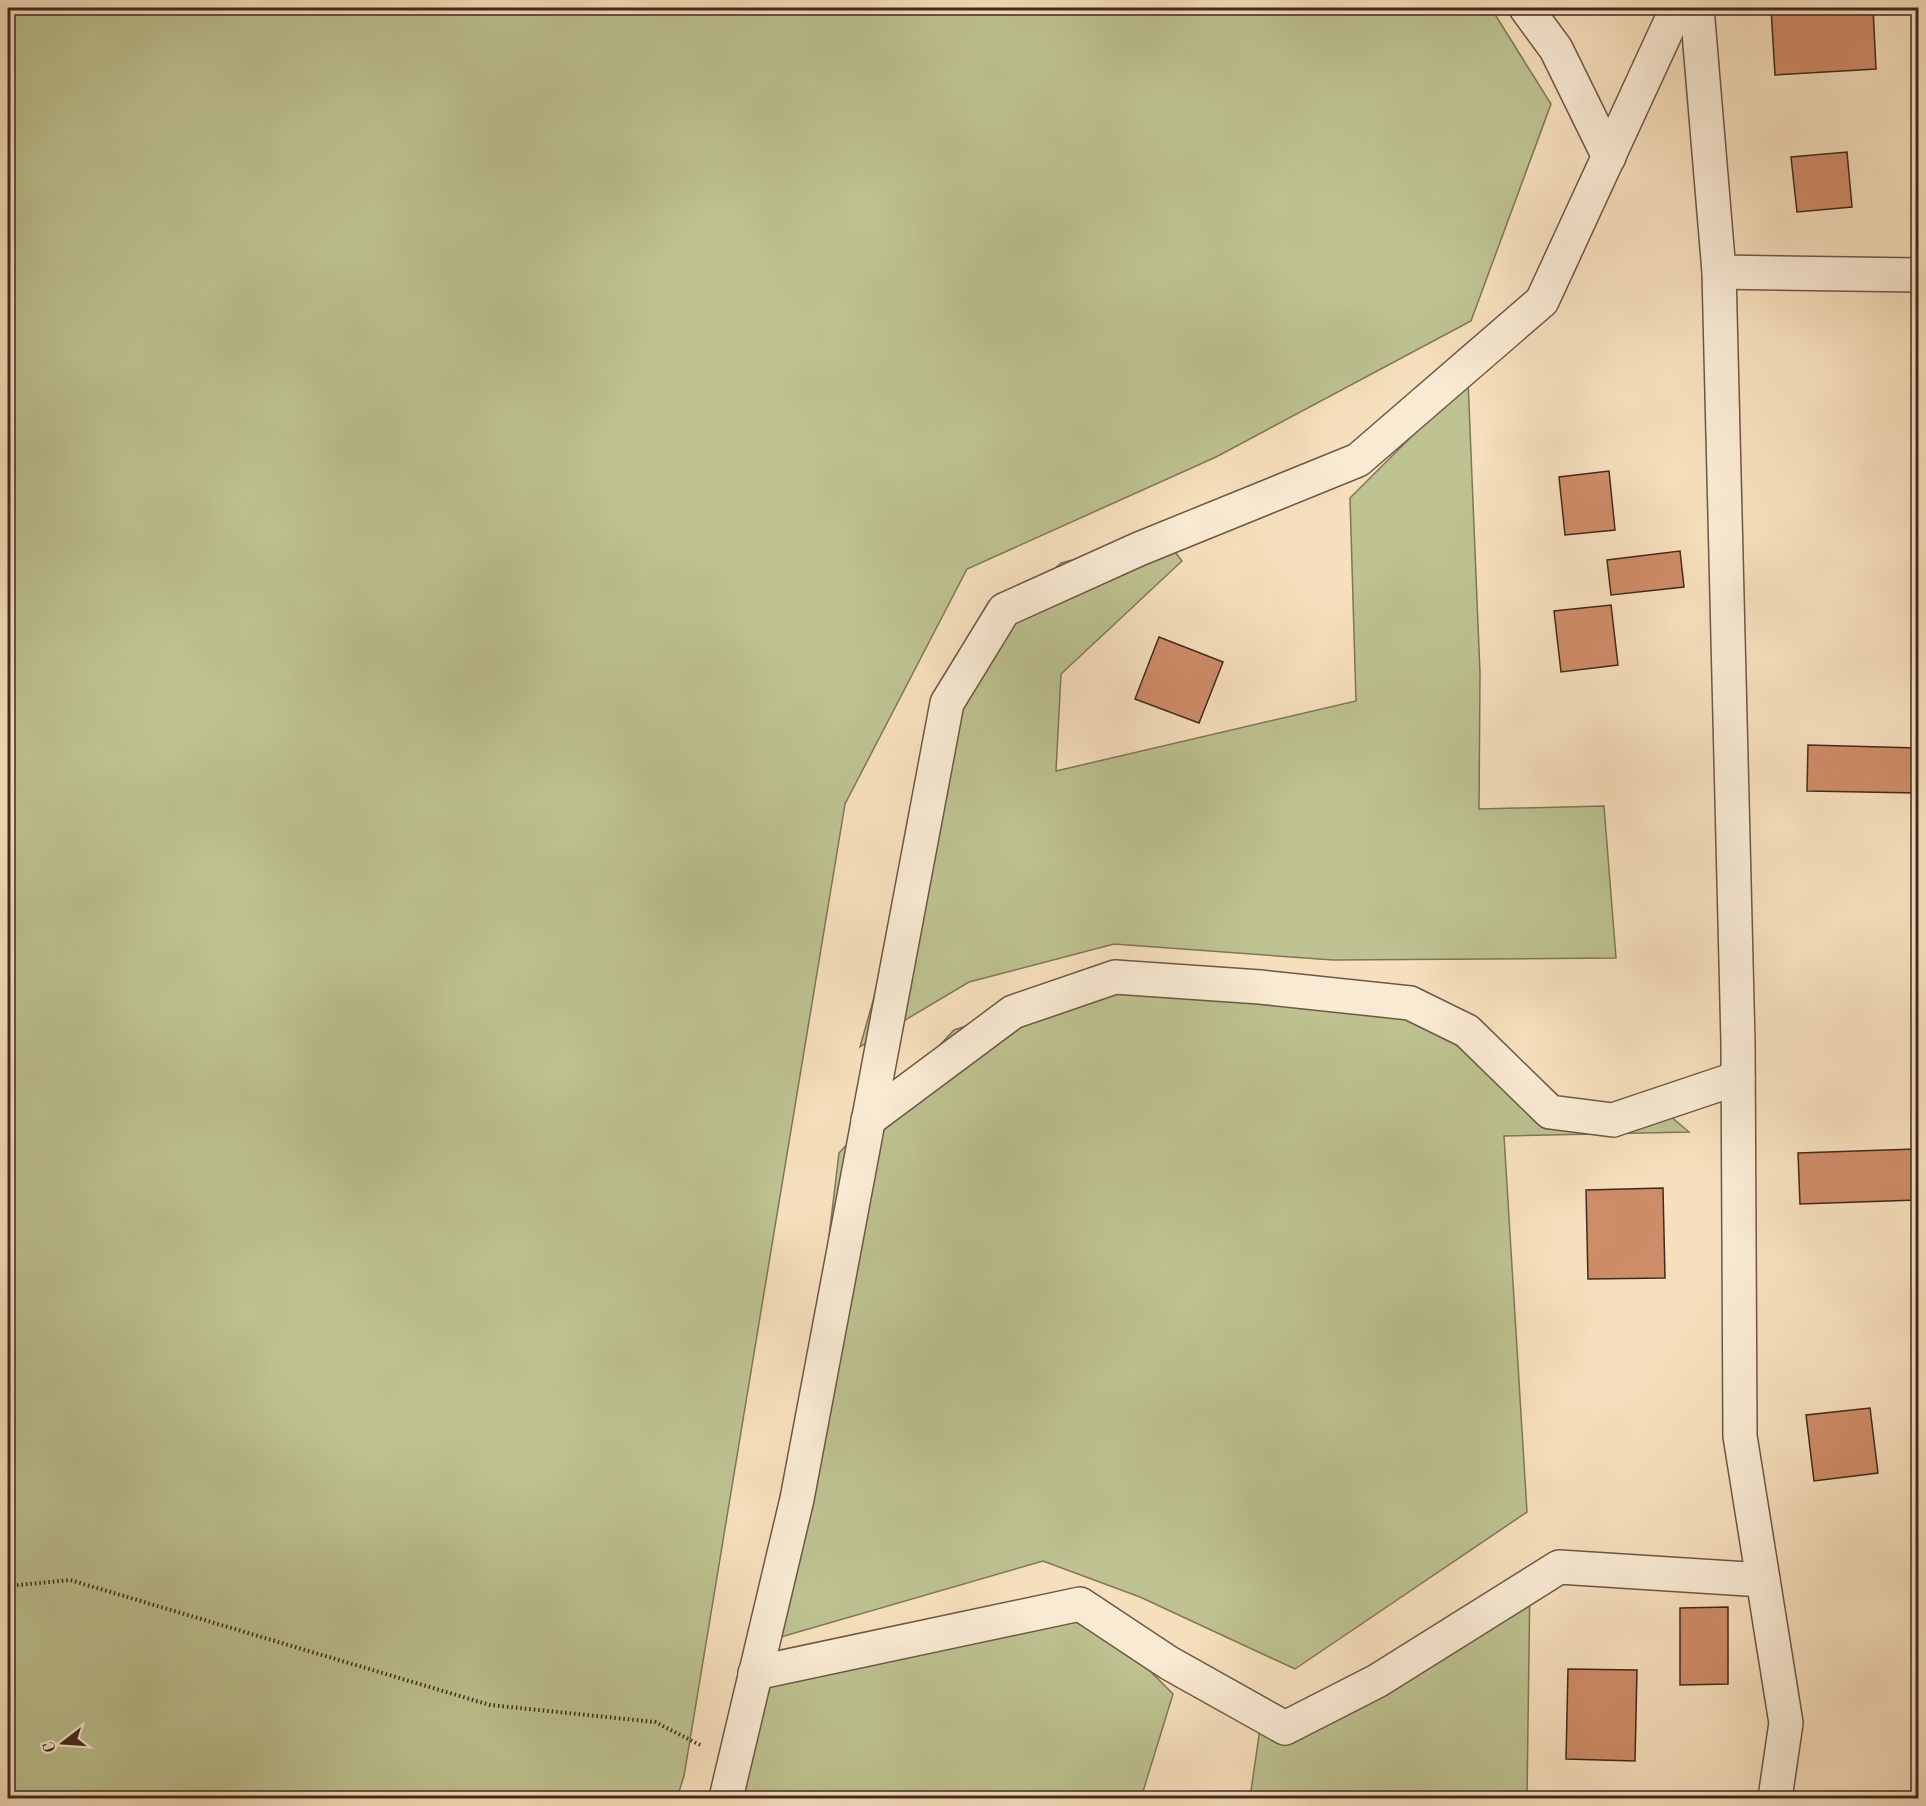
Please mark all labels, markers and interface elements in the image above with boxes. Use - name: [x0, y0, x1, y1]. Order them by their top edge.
- north arrow: [33, 1713, 93, 1773]
- text: С: [41, 1739, 60, 1754]

